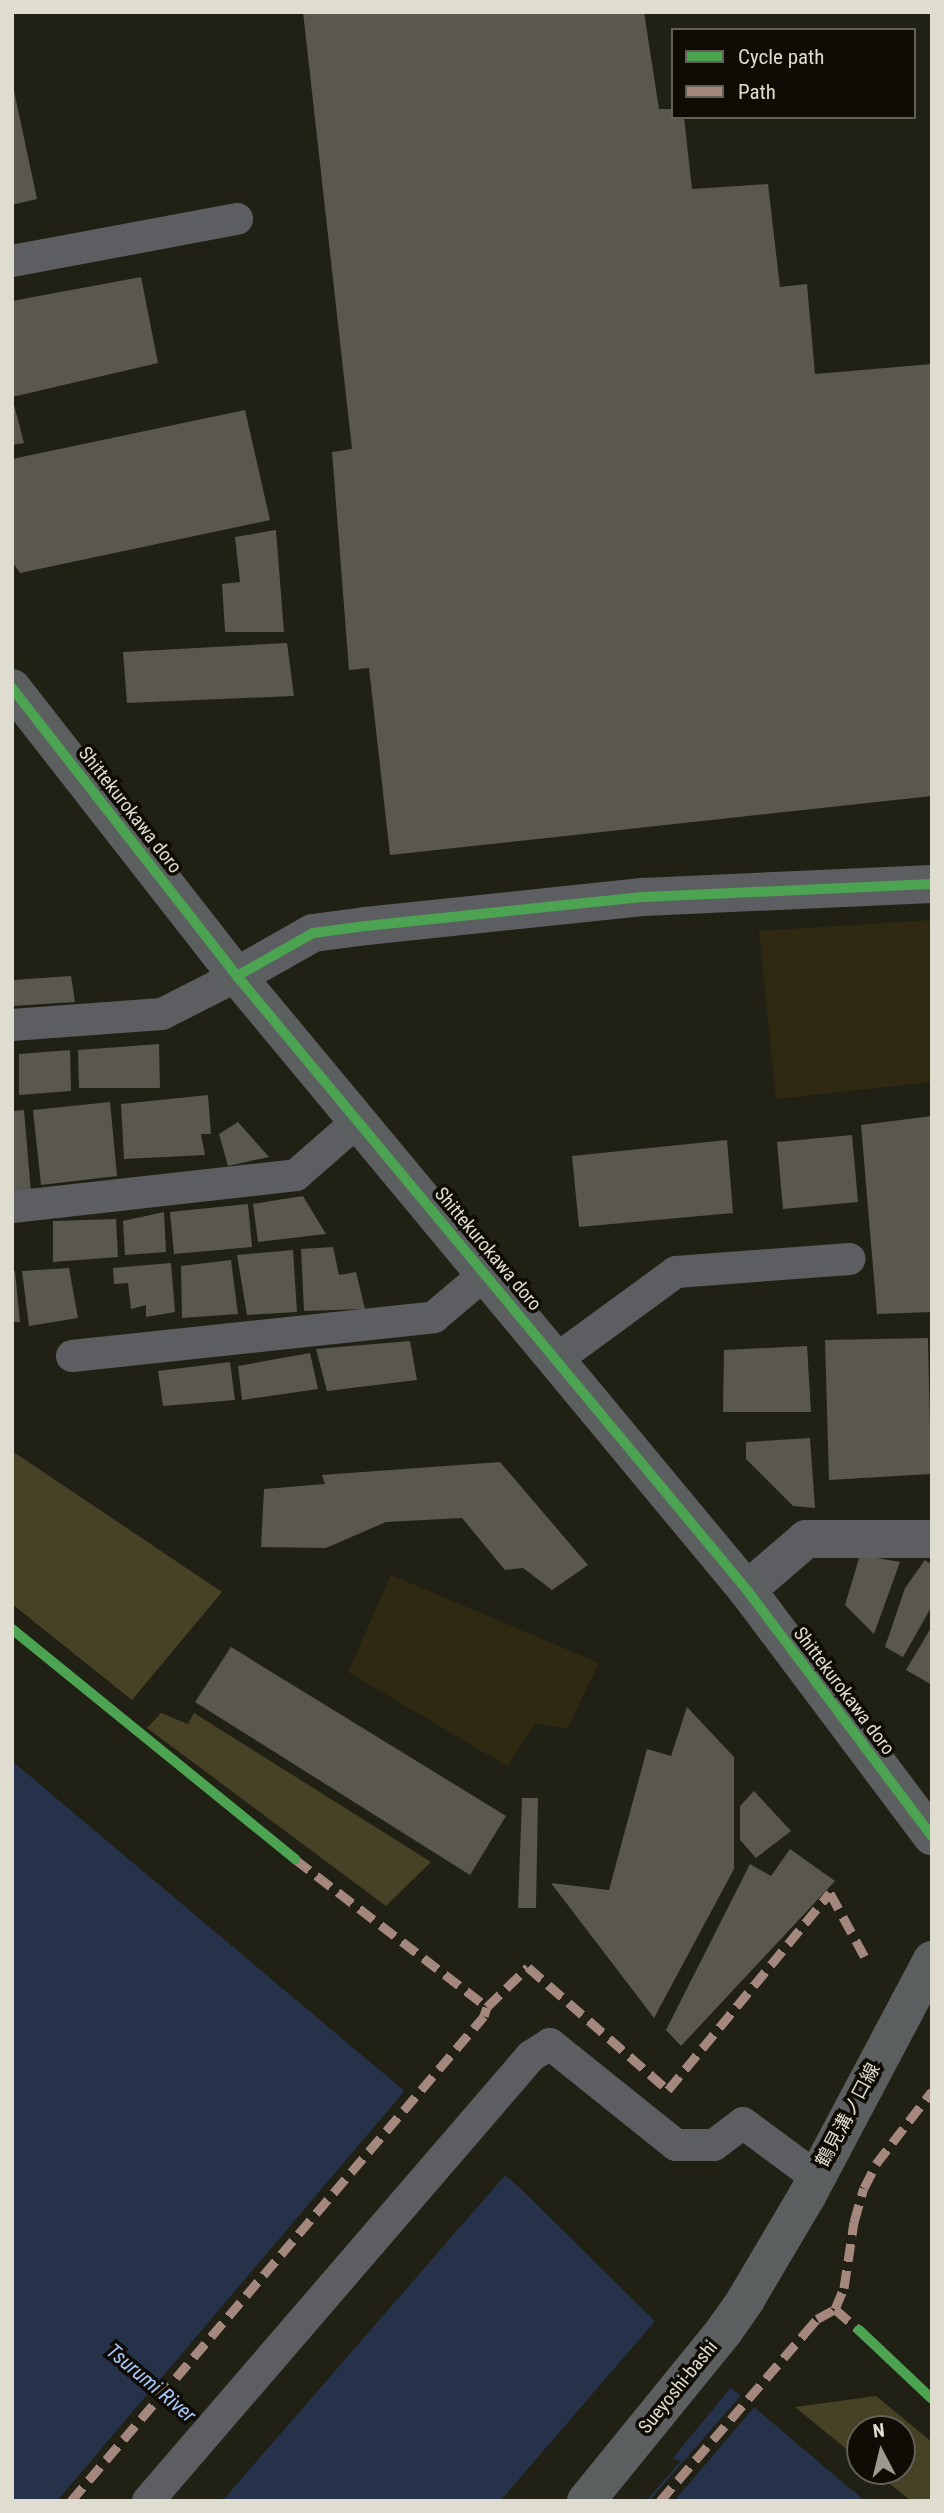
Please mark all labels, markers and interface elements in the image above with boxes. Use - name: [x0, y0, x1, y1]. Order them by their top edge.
- legend: [671, 28, 916, 119]
- text: Cycle path: [738, 45, 824, 69]
- text: Path: [738, 80, 776, 104]
- street label: Shittekurokawa doro: [74, 742, 186, 878]
- street label: Shittekurokawa doro: [430, 1183, 546, 1315]
- street label: Shittekurokawa doro: [789, 1623, 899, 1759]
- street label: 鶴見溝ノ口線: [811, 2059, 885, 2171]
- street label: Sueyoshi-bashi: [634, 2336, 722, 2438]
- water label: Tsurumi River: [101, 2338, 201, 2428]
- north arrow: [846, 2415, 916, 2485]
- text: N: [871, 2419, 886, 2443]

